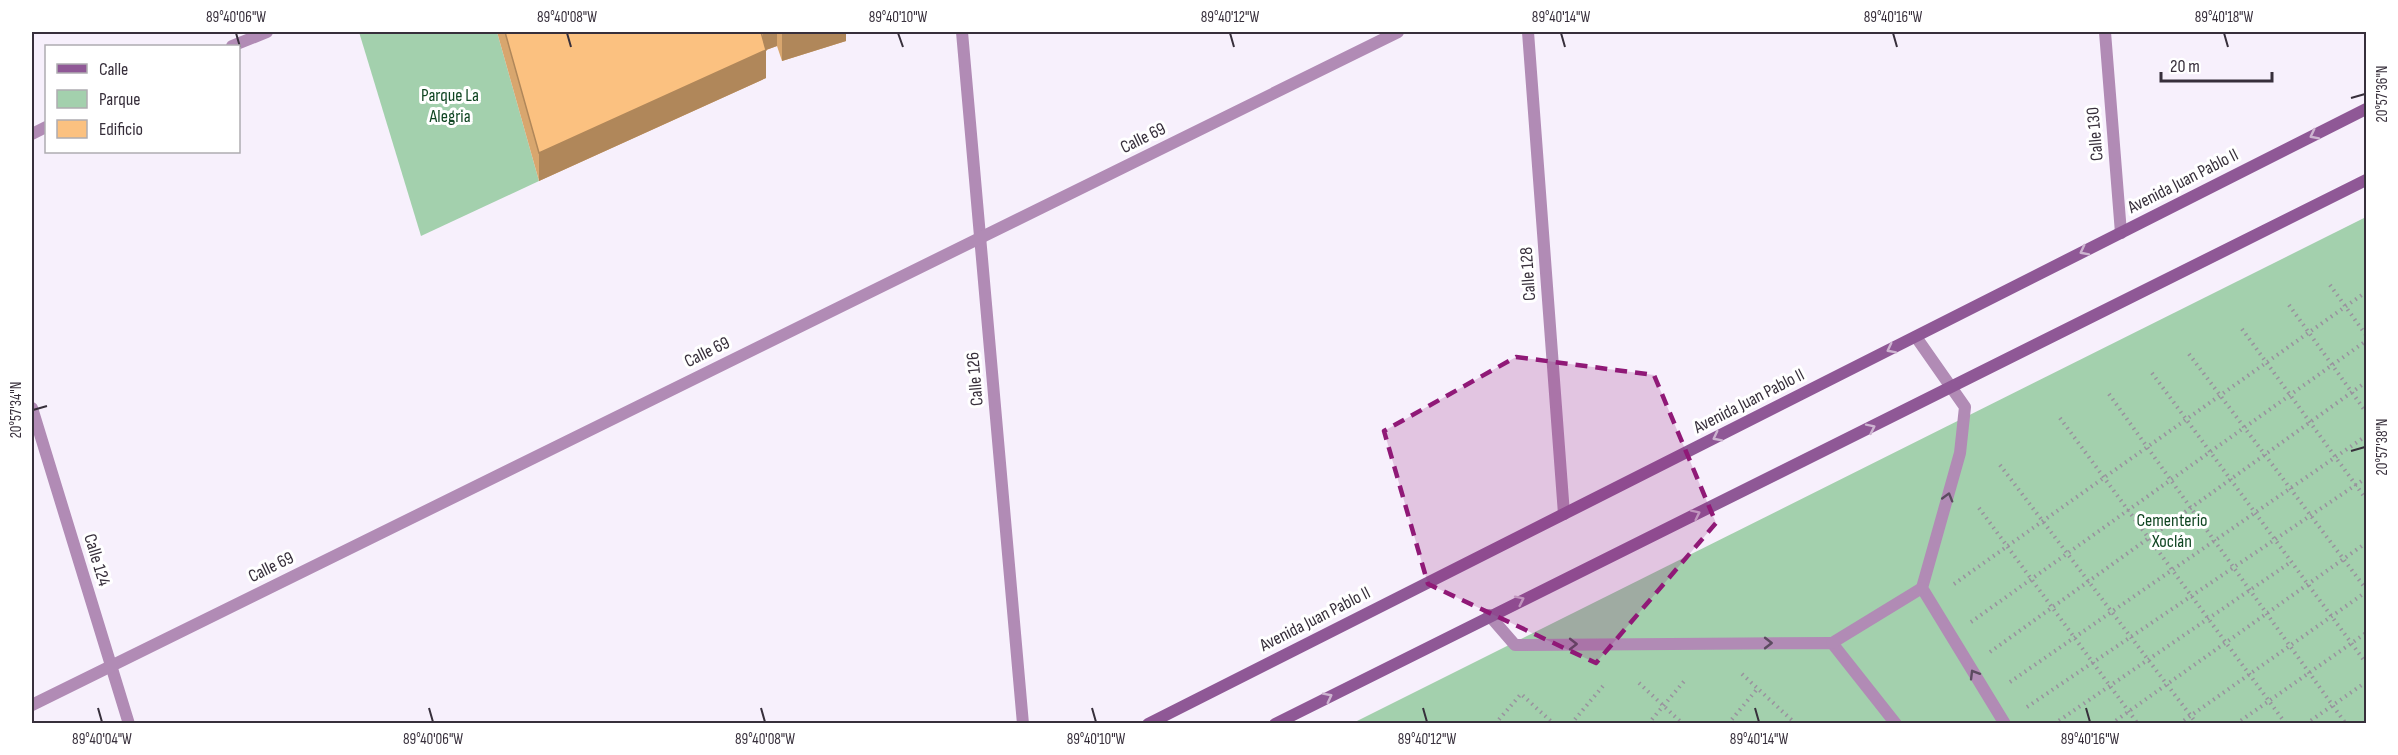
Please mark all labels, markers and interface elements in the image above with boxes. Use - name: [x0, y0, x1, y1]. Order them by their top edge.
- text: 89°40'06"W: [206, 8, 266, 27]
- text: 89°40'08"W: [537, 8, 597, 27]
- text: 89°40'10"W: [869, 8, 928, 27]
- text: 89°40'12"W: [1201, 8, 1259, 27]
- text: 89°40'14"W: [1532, 8, 1590, 27]
- text: 89°40'16"W: [1864, 8, 1923, 27]
- text: 89°40'18"W: [2195, 8, 2253, 27]
- legend: [45, 45, 240, 153]
- scale bar: [2161, 45, 2272, 83]
- text: 20 m: [2170, 56, 2200, 77]
- text: Calle: [99, 59, 128, 80]
- text: 20°57'36"N: [2373, 66, 2392, 122]
- park label: Parque La Alegria: [421, 85, 479, 127]
- text: Parque: [99, 89, 140, 110]
- street label: Calle 130: [2082, 106, 2108, 162]
- street label: Calle 69: [1117, 118, 1169, 158]
- text: Edificio: [99, 119, 143, 140]
- one-way arrow: [2310, 128, 2321, 139]
- street label: Avenida Juan Pablo II: [2123, 144, 2242, 218]
- one-way arrow: [2079, 244, 2090, 256]
- street label: Calle 128: [1516, 246, 1540, 302]
- street label: Calle 69: [681, 332, 733, 372]
- one-way arrow: [1887, 342, 1898, 353]
- street label: Calle 126: [962, 351, 988, 407]
- street label: Avenida Juan Pablo II: [1689, 364, 1808, 438]
- text: 20°57'34"N: [7, 382, 26, 438]
- text: 20°57'38"N: [2373, 419, 2392, 475]
- one-way arrow: [1864, 424, 1875, 435]
- one-way arrow: [1713, 430, 1724, 441]
- one-way arrow: [1941, 492, 1953, 503]
- one-way arrow: [1689, 509, 1700, 521]
- park label: Cementerio Xoclán: [2137, 510, 2208, 552]
- street label: Calle 124: [79, 531, 115, 589]
- street label: Calle 69: [245, 547, 297, 587]
- street label: Avenida Juan Pablo II: [1255, 582, 1374, 656]
- one-way arrow: [1514, 595, 1525, 607]
- one-way arrow: [1764, 637, 1773, 649]
- one-way arrow: [1569, 638, 1578, 650]
- one-way arrow: [1970, 670, 1982, 680]
- one-way arrow: [1321, 693, 1332, 704]
- text: 89°40'04"W: [72, 730, 132, 749]
- text: 89°40'06"W: [403, 730, 463, 749]
- text: 89°40'08"W: [735, 730, 795, 749]
- text: 89°40'10"W: [1067, 730, 1126, 749]
- text: 89°40'12"W: [1398, 730, 1456, 749]
- text: 89°40'14"W: [1730, 730, 1788, 749]
- text: 89°40'16"W: [2061, 730, 2120, 749]

